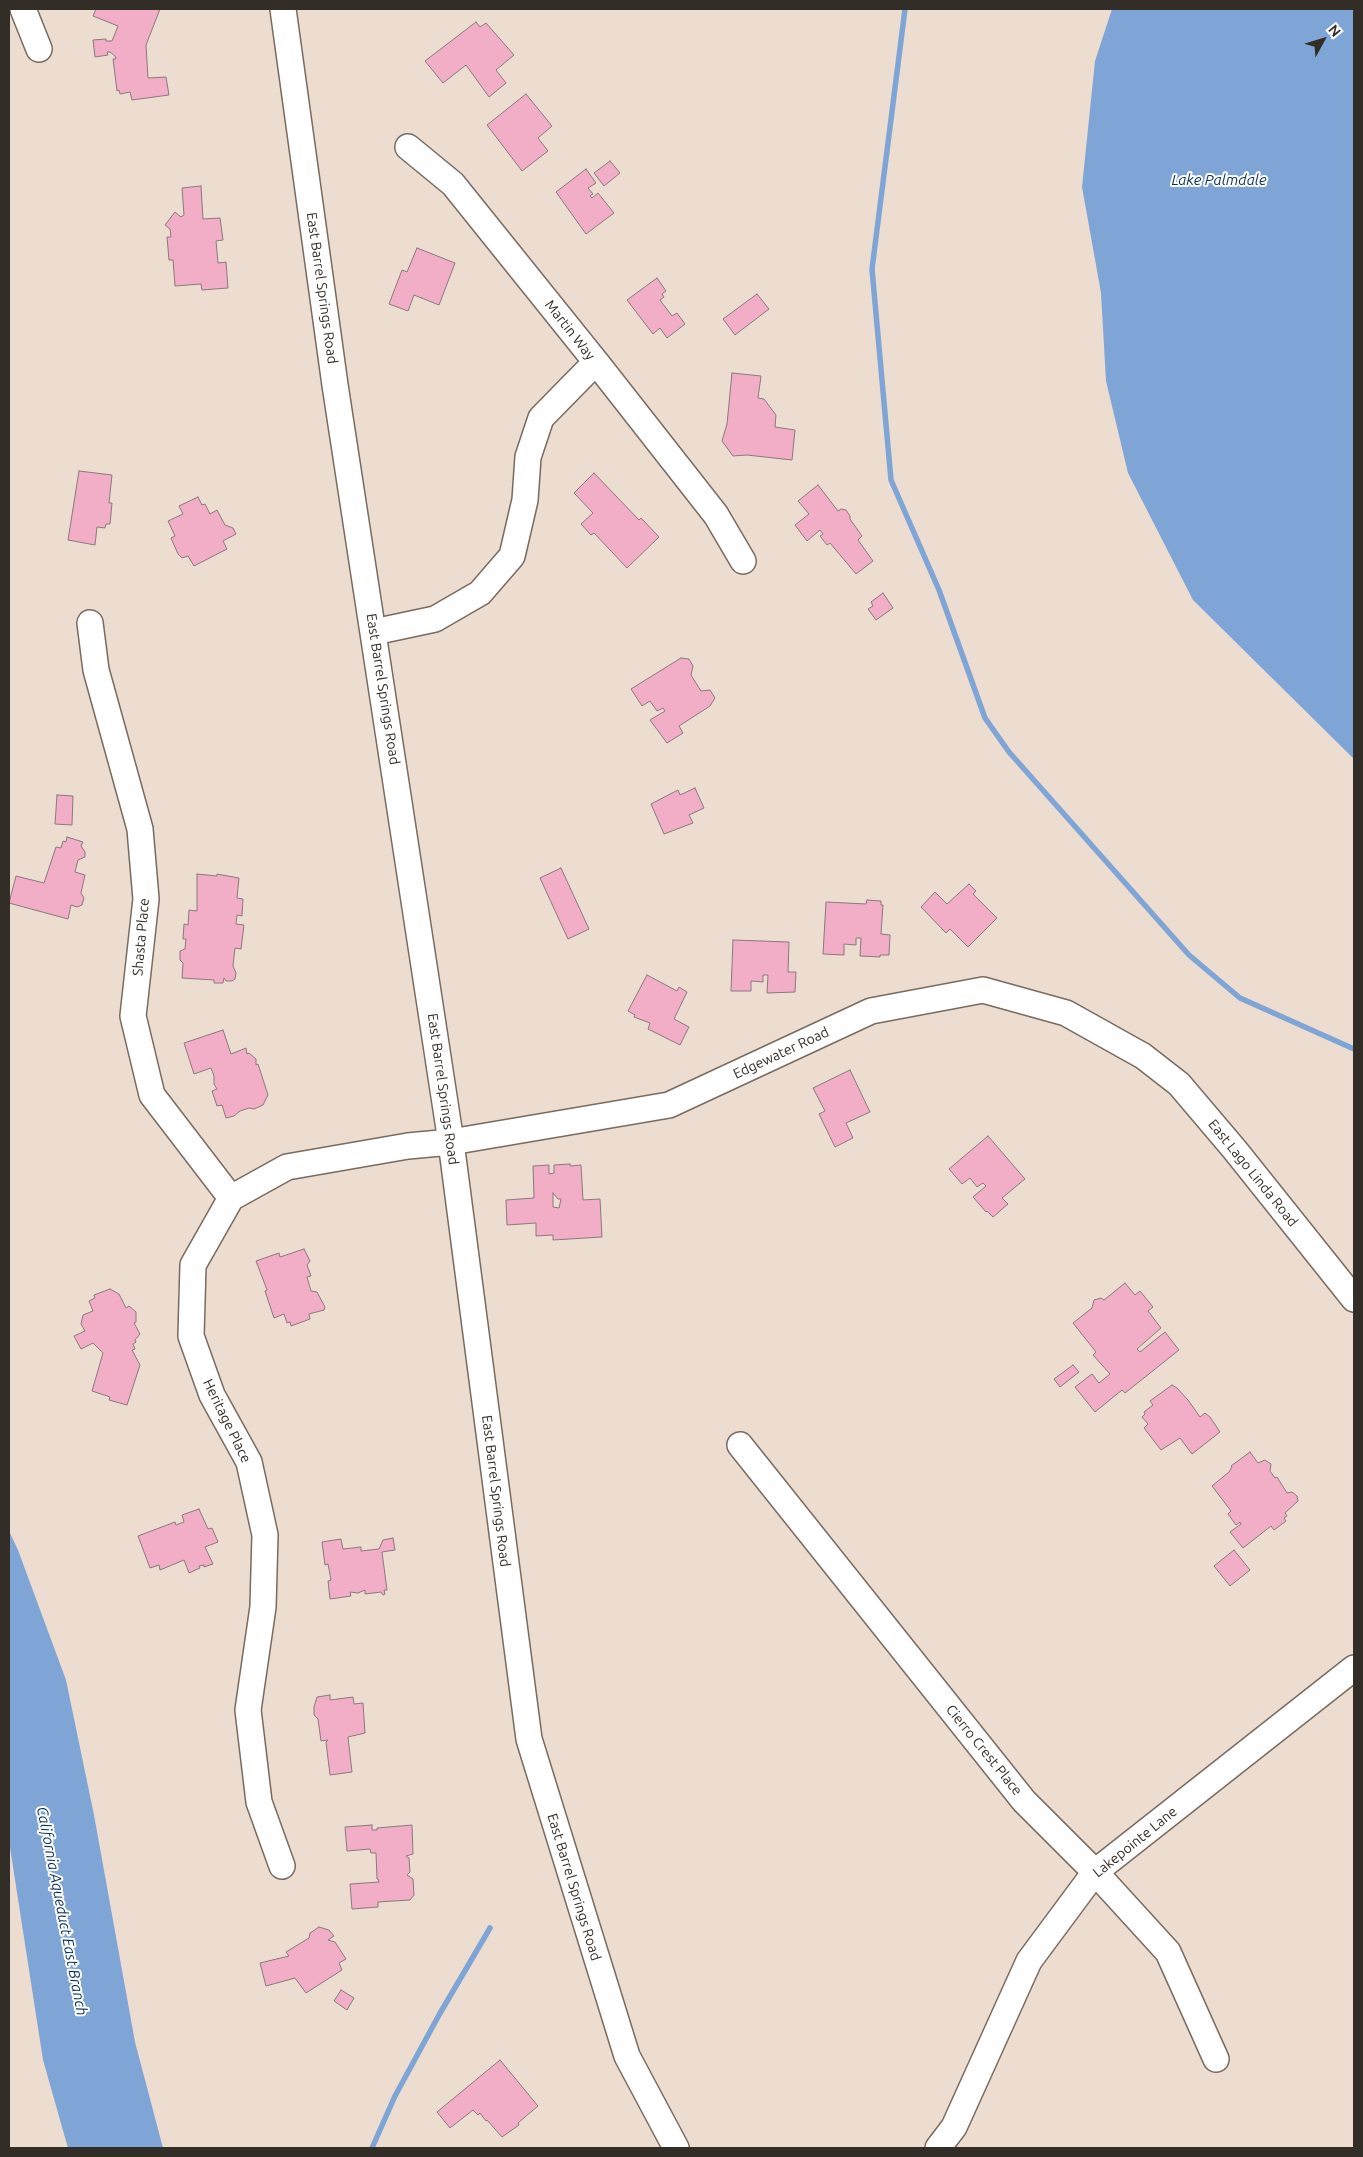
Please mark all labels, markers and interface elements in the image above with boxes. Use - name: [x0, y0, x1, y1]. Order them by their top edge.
- north arrow: [1298, 15, 1348, 65]
- text: N: [1325, 21, 1344, 40]
- water label: Lake Palmdale: [1172, 171, 1266, 189]
- street label: East Barrel Springs Road: [303, 211, 341, 365]
- street label: Martin Way: [541, 297, 599, 363]
- street label: East Barrel Springs Road: [363, 612, 403, 766]
- street label: Shasta Place: [129, 897, 153, 977]
- street label: East Barrel Springs Road: [424, 1012, 462, 1166]
- street label: Edgewater Road: [730, 1023, 832, 1083]
- street label: East Lago Linda Road: [1205, 1116, 1301, 1230]
- street label: Heritage Place: [199, 1376, 255, 1466]
- street label: East Barrel Springs Road: [478, 1414, 514, 1568]
- street label: Cierro Crest Place: [942, 1701, 1026, 1799]
- street label: Lakepointe Lane: [1090, 1803, 1180, 1881]
- water label: California Aqueduct East Branch: [33, 1805, 91, 2017]
- street label: East Barrel Springs Road: [544, 1811, 604, 1963]

